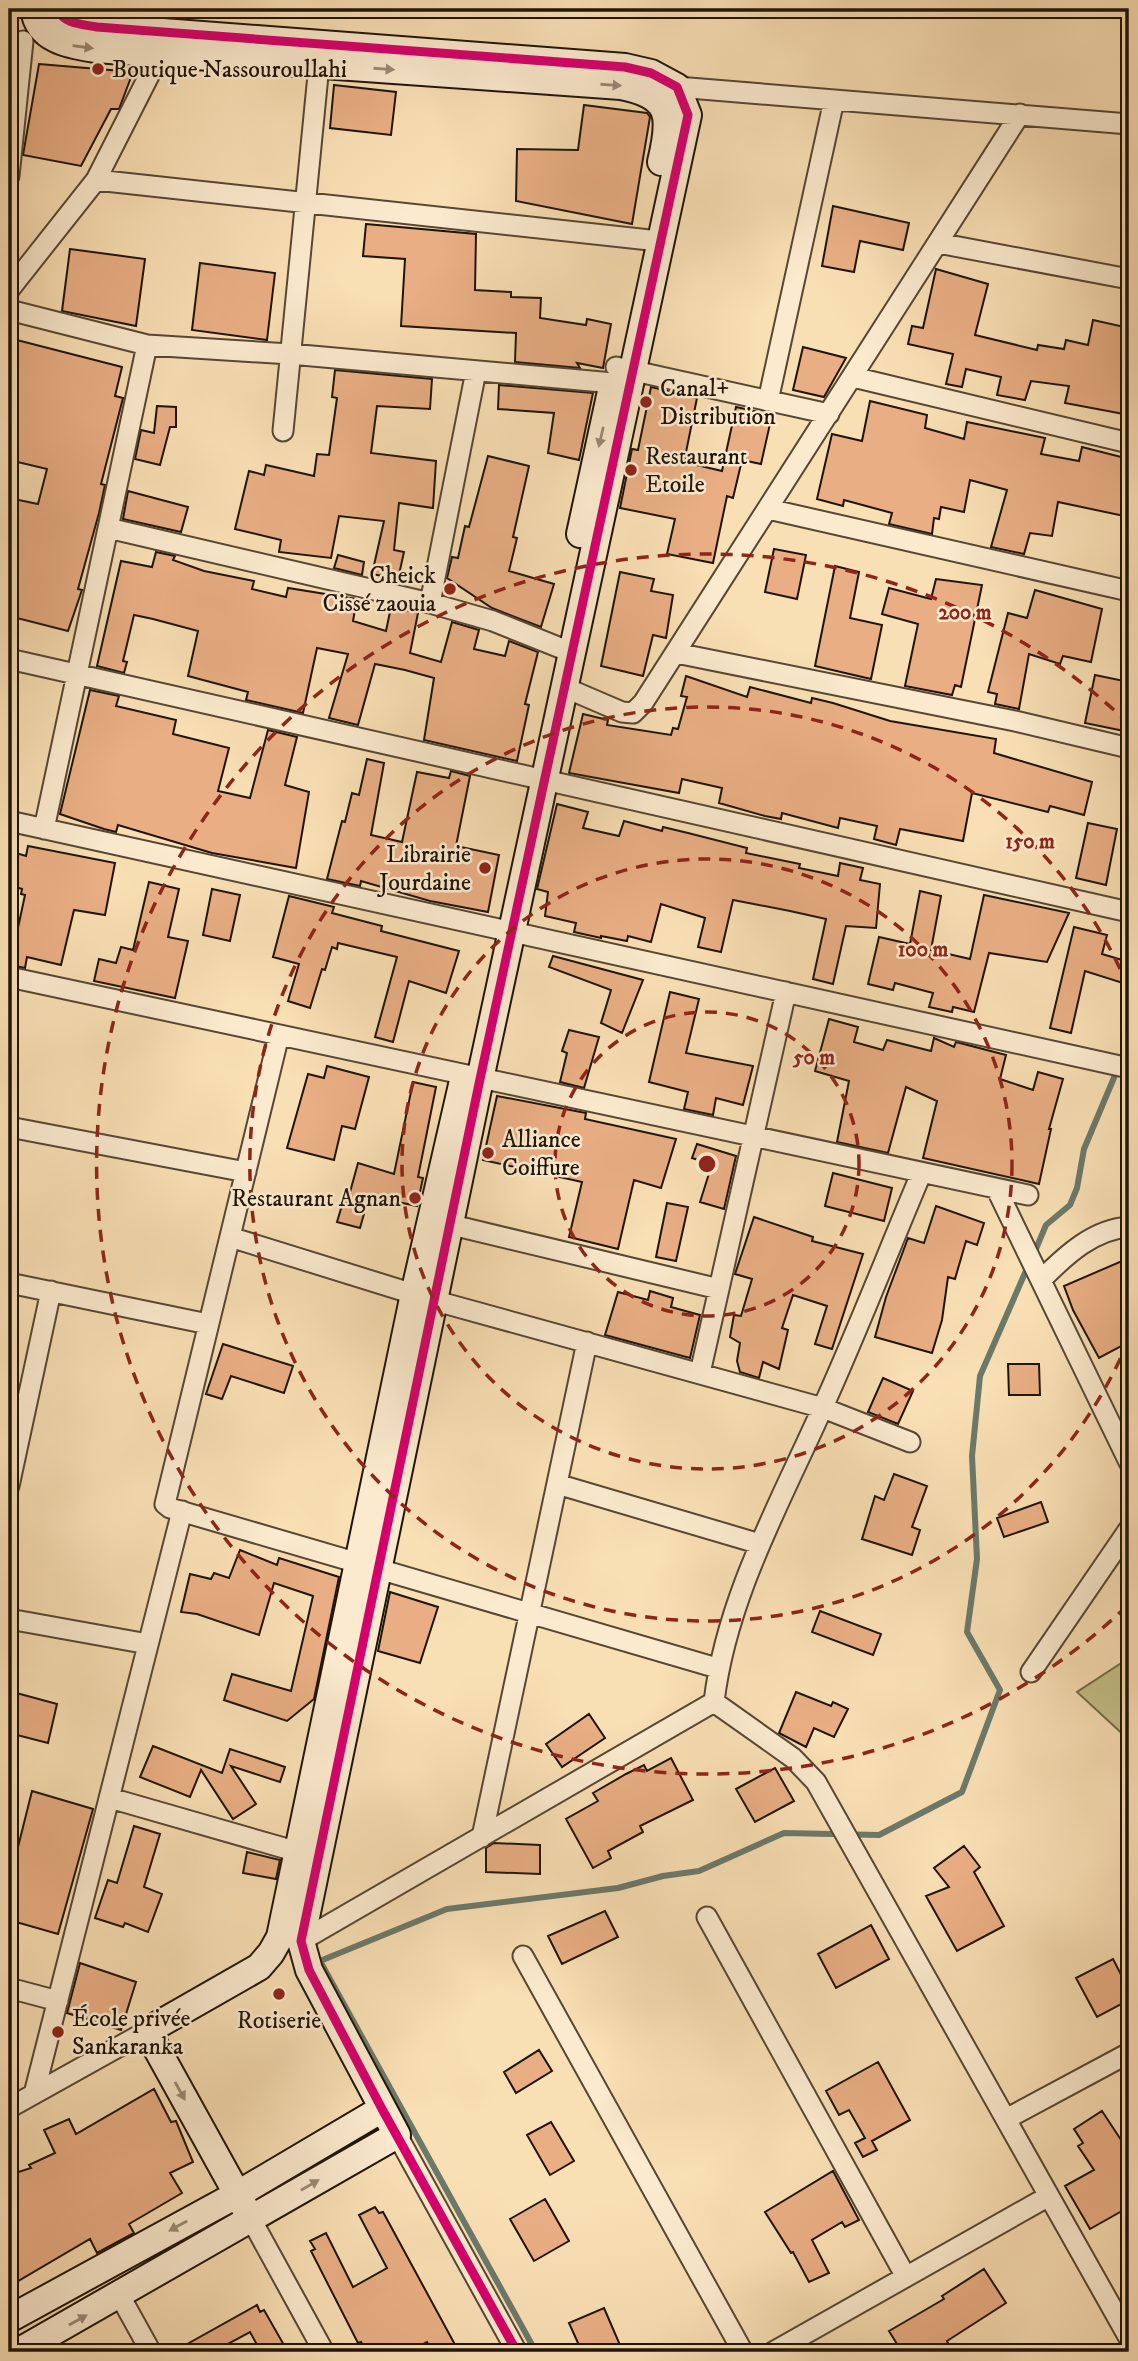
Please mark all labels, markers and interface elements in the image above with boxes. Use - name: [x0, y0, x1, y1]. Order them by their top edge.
- one-way arrow: [73, 42, 95, 53]
- place label: Boutique Nassouroullahi: [112, 55, 347, 85]
- marker: Boutique Nassouroullahi: [90, 61, 106, 77]
- one-way arrow: [373, 64, 395, 75]
- one-way arrow: [600, 80, 622, 91]
- place label: Canal+ Distribution: [660, 374, 776, 432]
- marker: Canal+ Distribution: [638, 394, 654, 410]
- one-way arrow: [595, 426, 606, 448]
- place label: Restaurant Etoile: [645, 442, 748, 500]
- marker: Restaurant Etoile: [623, 462, 639, 478]
- place label: Cheick Cissé zaouia: [323, 561, 437, 619]
- marker: Cheick Cissé zaouia: [442, 581, 458, 597]
- text: 200 m: [938, 600, 992, 626]
- text: 150 m: [1005, 829, 1055, 855]
- place label: Librairie Jourdaine: [377, 840, 471, 898]
- marker: Librairie Jourdaine: [477, 860, 493, 876]
- text: 100 m: [898, 937, 948, 963]
- text: 50 m: [792, 1045, 835, 1071]
- place label: Alliance Coiffure: [502, 1125, 581, 1183]
- marker: Alliance Coiffure: [480, 1145, 496, 1161]
- centre of rings: [695, 1152, 719, 1176]
- place label: Restaurant Agnan: [231, 1184, 401, 1214]
- marker: Restaurant Agnan: [407, 1190, 423, 1206]
- marker: Rotiserie: [271, 1986, 287, 2002]
- place label: École privée Sankaranka: [72, 2004, 191, 2062]
- place label: Rotiserie: [237, 2006, 321, 2036]
- marker: École privée Sankaranka: [50, 2024, 66, 2040]
- one-way arrow: [174, 2081, 186, 2101]
- one-way arrow: [300, 2179, 319, 2191]
- one-way arrow: [168, 2220, 187, 2232]
- one-way arrow: [68, 2314, 88, 2325]

